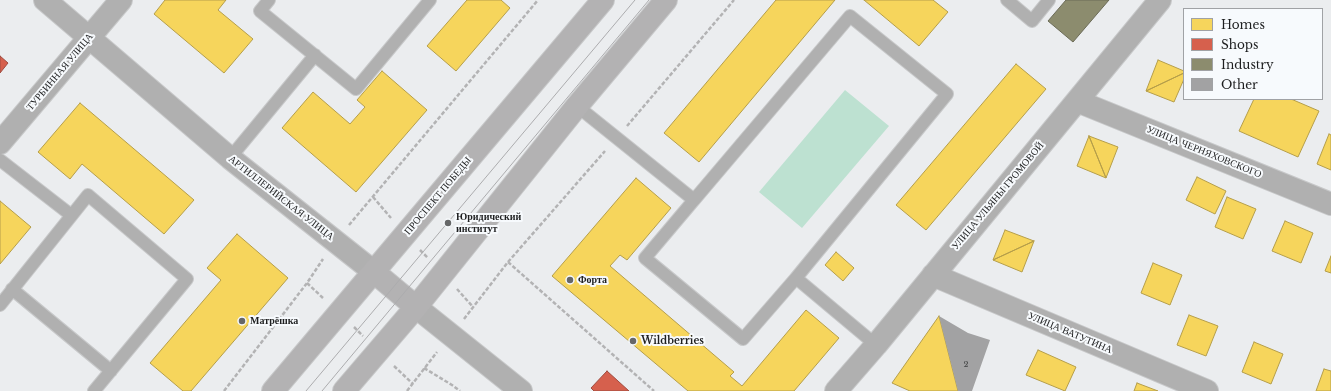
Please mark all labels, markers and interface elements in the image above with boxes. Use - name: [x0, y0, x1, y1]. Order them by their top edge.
- legend: [1183, 8, 1323, 100]
- text: Homes: [1221, 17, 1265, 32]
- street label: ТУРБИННАЯ УЛИЦА: [24, 31, 96, 113]
- text: Shops: [1221, 37, 1258, 52]
- text: Industry: [1221, 57, 1274, 72]
- text: Other: [1221, 77, 1258, 92]
- street label: УЛИЦА ЧЕРНЯХОВСКОГО: [1145, 123, 1263, 181]
- street label: УЛИЦА УЛЬЯНЫ ГРОМОВОЙ: [949, 140, 1047, 252]
- street label: АРТИЛЛЕРИЙСКАЯ УЛИЦА: [226, 153, 336, 243]
- street label: ПРОСПЕКТ ПОБЕДЫ: [402, 155, 474, 237]
- place label: Юридический институт: [456, 211, 521, 234]
- marker: Юридический институт: [443, 218, 453, 228]
- place label: Форта: [578, 274, 607, 286]
- marker: Форта: [565, 275, 575, 285]
- street label: УЛИЦА ВАТУТИНА: [1026, 310, 1114, 356]
- place label: Матрёшка: [250, 315, 298, 327]
- marker: Матрёшка: [237, 316, 247, 326]
- place label: Wildberries: [641, 335, 704, 347]
- marker: Wildberries: [628, 336, 638, 346]
- house number: 2: [964, 360, 968, 370]

